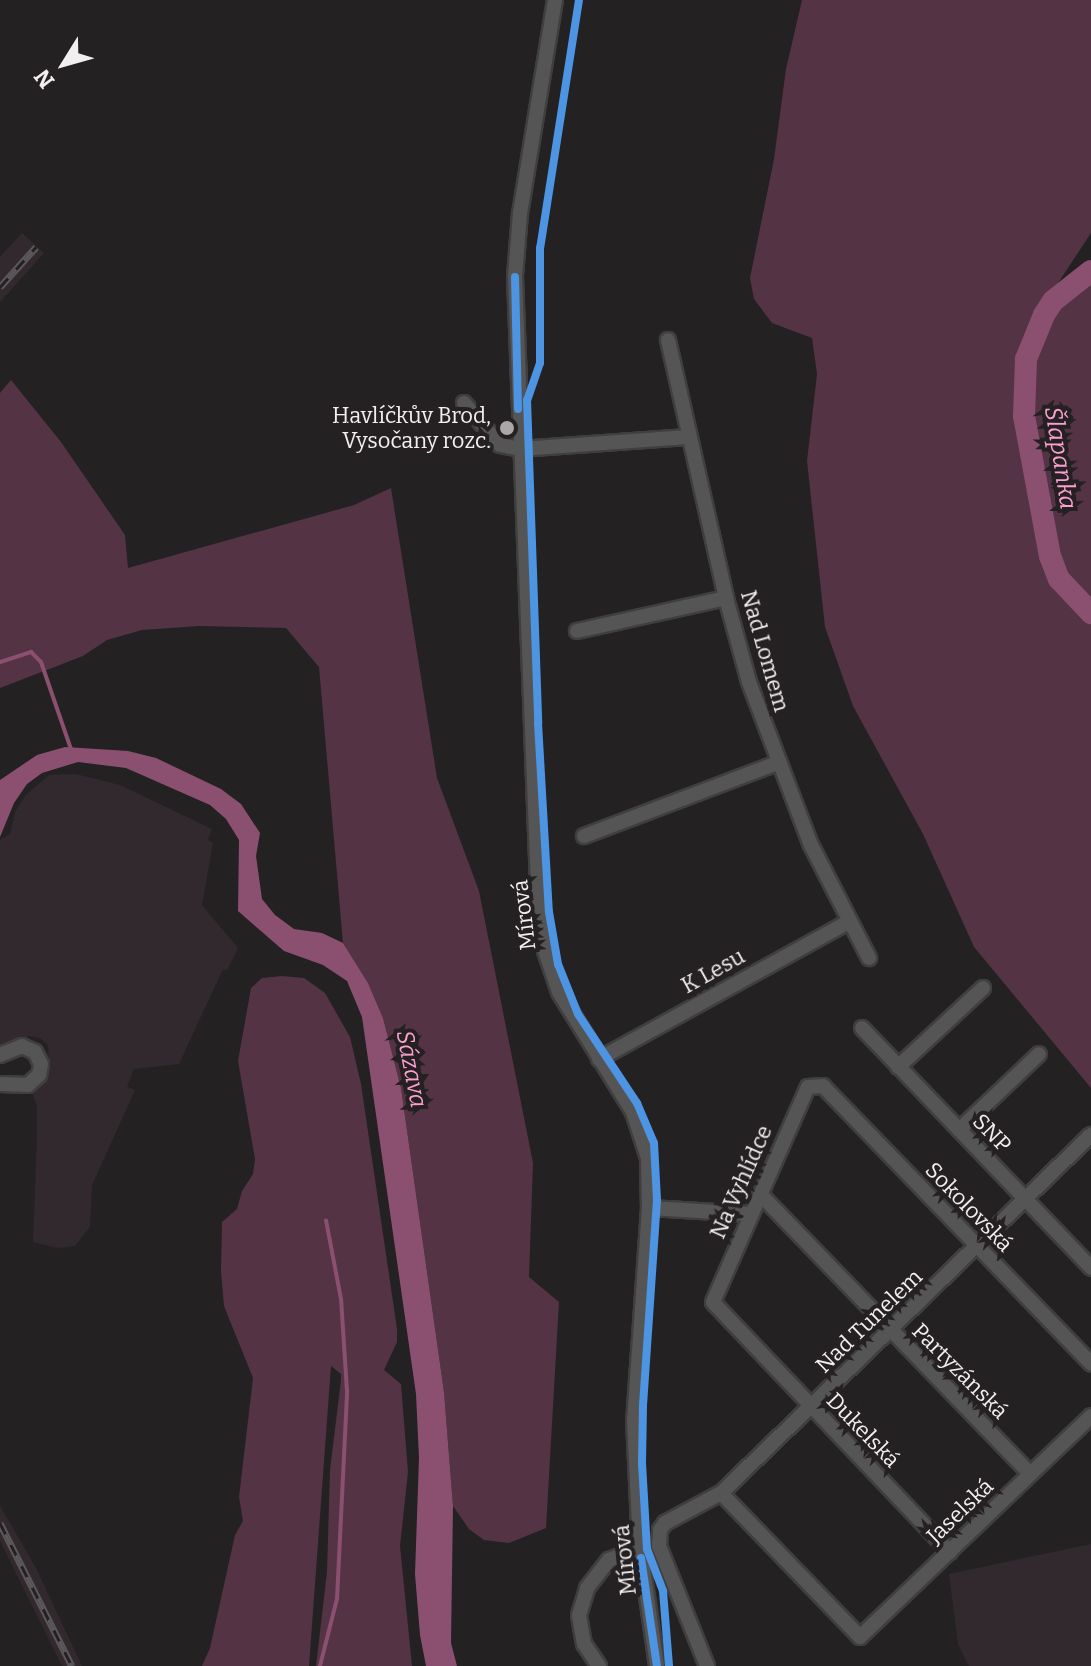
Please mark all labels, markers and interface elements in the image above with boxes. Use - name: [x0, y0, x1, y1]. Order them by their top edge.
- north arrow: [24, 24, 104, 104]
- text: N: [29, 64, 60, 94]
- place label: Havlíčkův Brod, Vysočany rozc.: [332, 402, 491, 454]
- water label: Šlapanka: [1038, 405, 1082, 511]
- marker: Havlíčkův Brod, Vysočany rozc.: [498, 419, 516, 437]
- street label: Nad Lomem: [735, 587, 795, 715]
- street label: Mírová: [507, 878, 541, 952]
- street label: K Lesu: [677, 943, 749, 999]
- water label: Sázava: [389, 1028, 433, 1110]
- street label: SNP: [967, 1108, 1017, 1158]
- street label: Na Vyhlídce: [704, 1121, 778, 1243]
- street label: Sokolovská: [920, 1157, 1018, 1257]
- street label: Nad Tunelem: [810, 1264, 928, 1378]
- street label: Partyzánská: [907, 1318, 1013, 1424]
- street label: Dukelská: [821, 1387, 905, 1473]
- street label: Jaselská: [921, 1473, 999, 1549]
- street label: Mírová: [608, 1523, 642, 1597]

